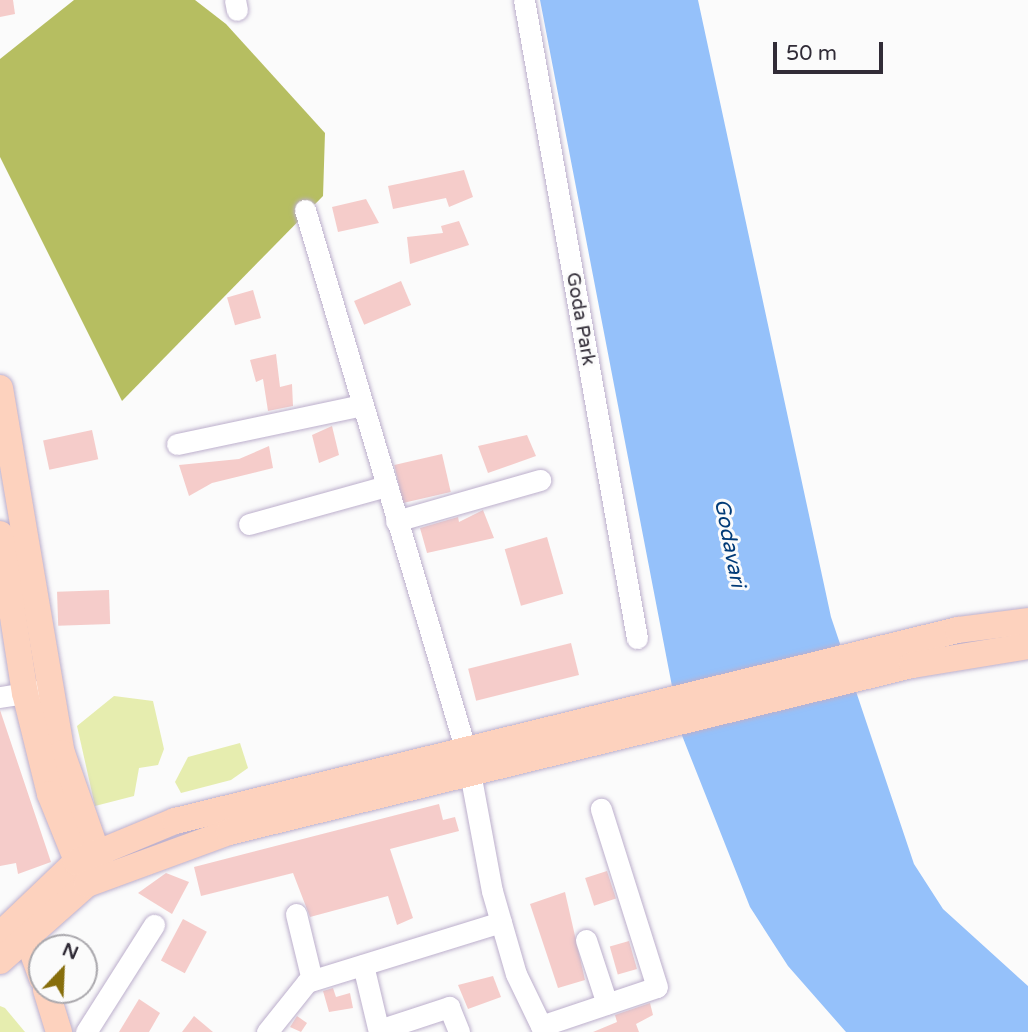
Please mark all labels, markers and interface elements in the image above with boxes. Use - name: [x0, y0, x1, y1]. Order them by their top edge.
- scale bar: [776, 28, 886, 72]
- text: 50 m: [786, 41, 837, 66]
- street label: Goda Park: [561, 271, 599, 367]
- water label: Godavari: [708, 497, 750, 589]
- north arrow: [28, 934, 98, 1004]
- text: N: [59, 938, 82, 965]

